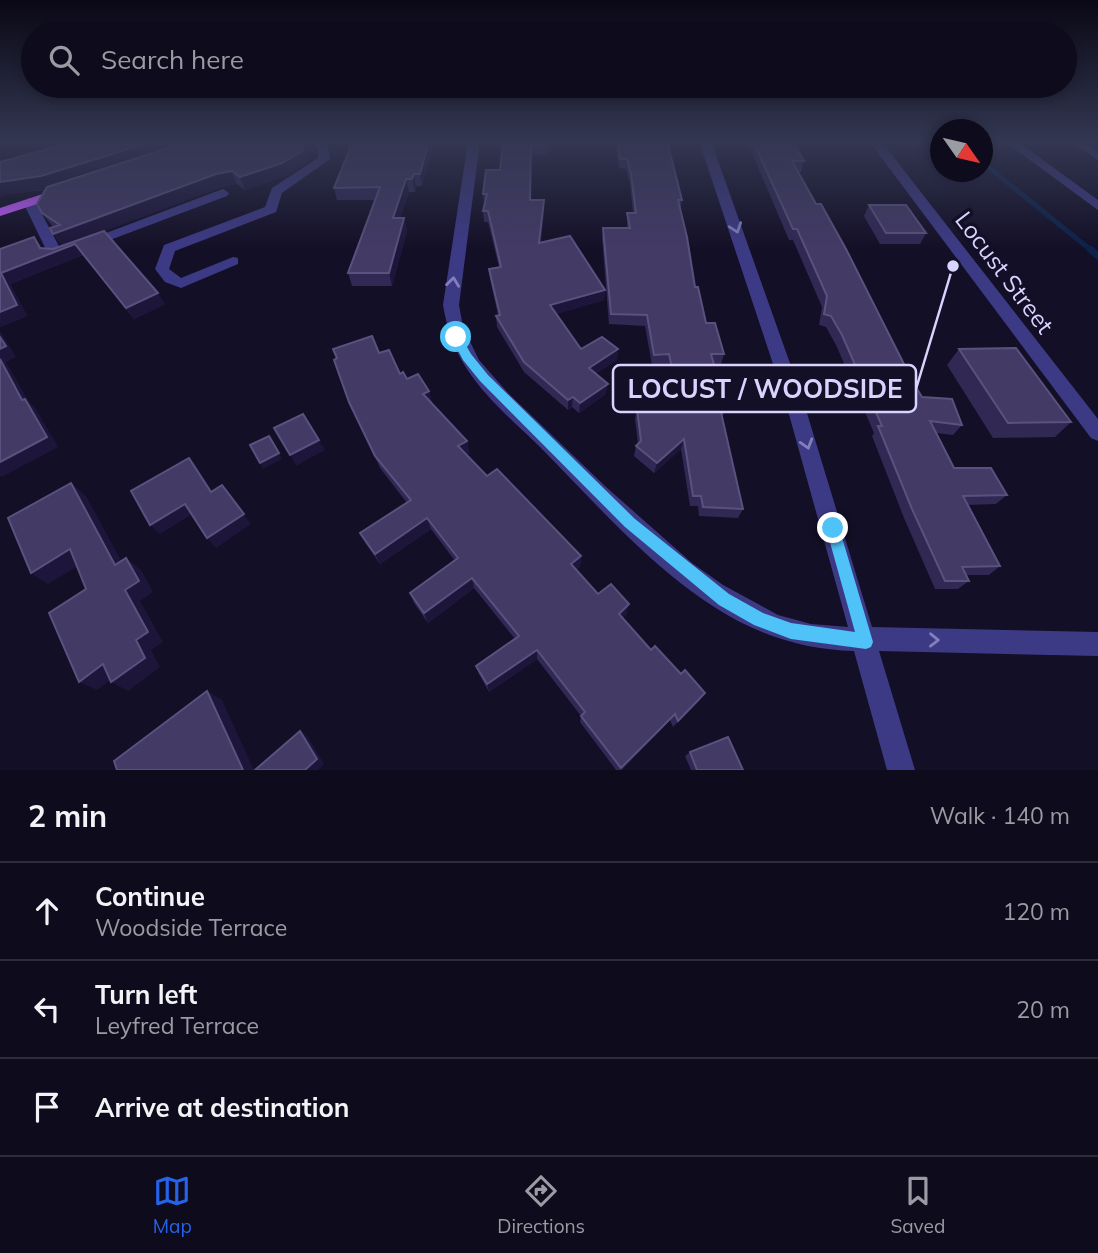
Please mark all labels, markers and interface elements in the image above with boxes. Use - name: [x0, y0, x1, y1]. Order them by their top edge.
- search box: [21, 21, 1077, 98]
- icon: search: [45, 41, 83, 79]
- text: Search here: [101, 43, 244, 76]
- north arrow: [930, 119, 993, 182]
- street label: Locust Street: [949, 205, 1060, 339]
- one-way arrow: [728, 222, 742, 234]
- one-way arrow: [445, 276, 460, 287]
- route start: [440, 321, 471, 352]
- callout: LOCUST / WOODSIDE: [613, 365, 916, 412]
- text: LOCUST / WOODSIDE: [628, 372, 902, 405]
- one-way arrow: [799, 438, 814, 450]
- route end: [817, 512, 848, 543]
- one-way arrow: [928, 632, 939, 647]
- text: 2 min: [28, 797, 107, 835]
- text: Walk · 140 m: [930, 801, 1070, 830]
- text: Continue: [95, 880, 205, 913]
- icon: ahead: [28, 892, 66, 930]
- text: 120 m: [1002, 897, 1070, 926]
- text: Woodside Terrace: [95, 913, 287, 942]
- text: Turn left: [95, 978, 197, 1011]
- icon: left: [28, 990, 66, 1028]
- text: 20 m: [1016, 995, 1070, 1024]
- text: Leyfred Terrace: [95, 1011, 259, 1040]
- icon: arrive: [28, 1088, 66, 1126]
- text: Arrive at destination: [95, 1091, 350, 1124]
- tab: Map: [153, 1172, 192, 1238]
- tab: Directions: [497, 1172, 585, 1238]
- tab: Saved: [890, 1172, 945, 1238]

